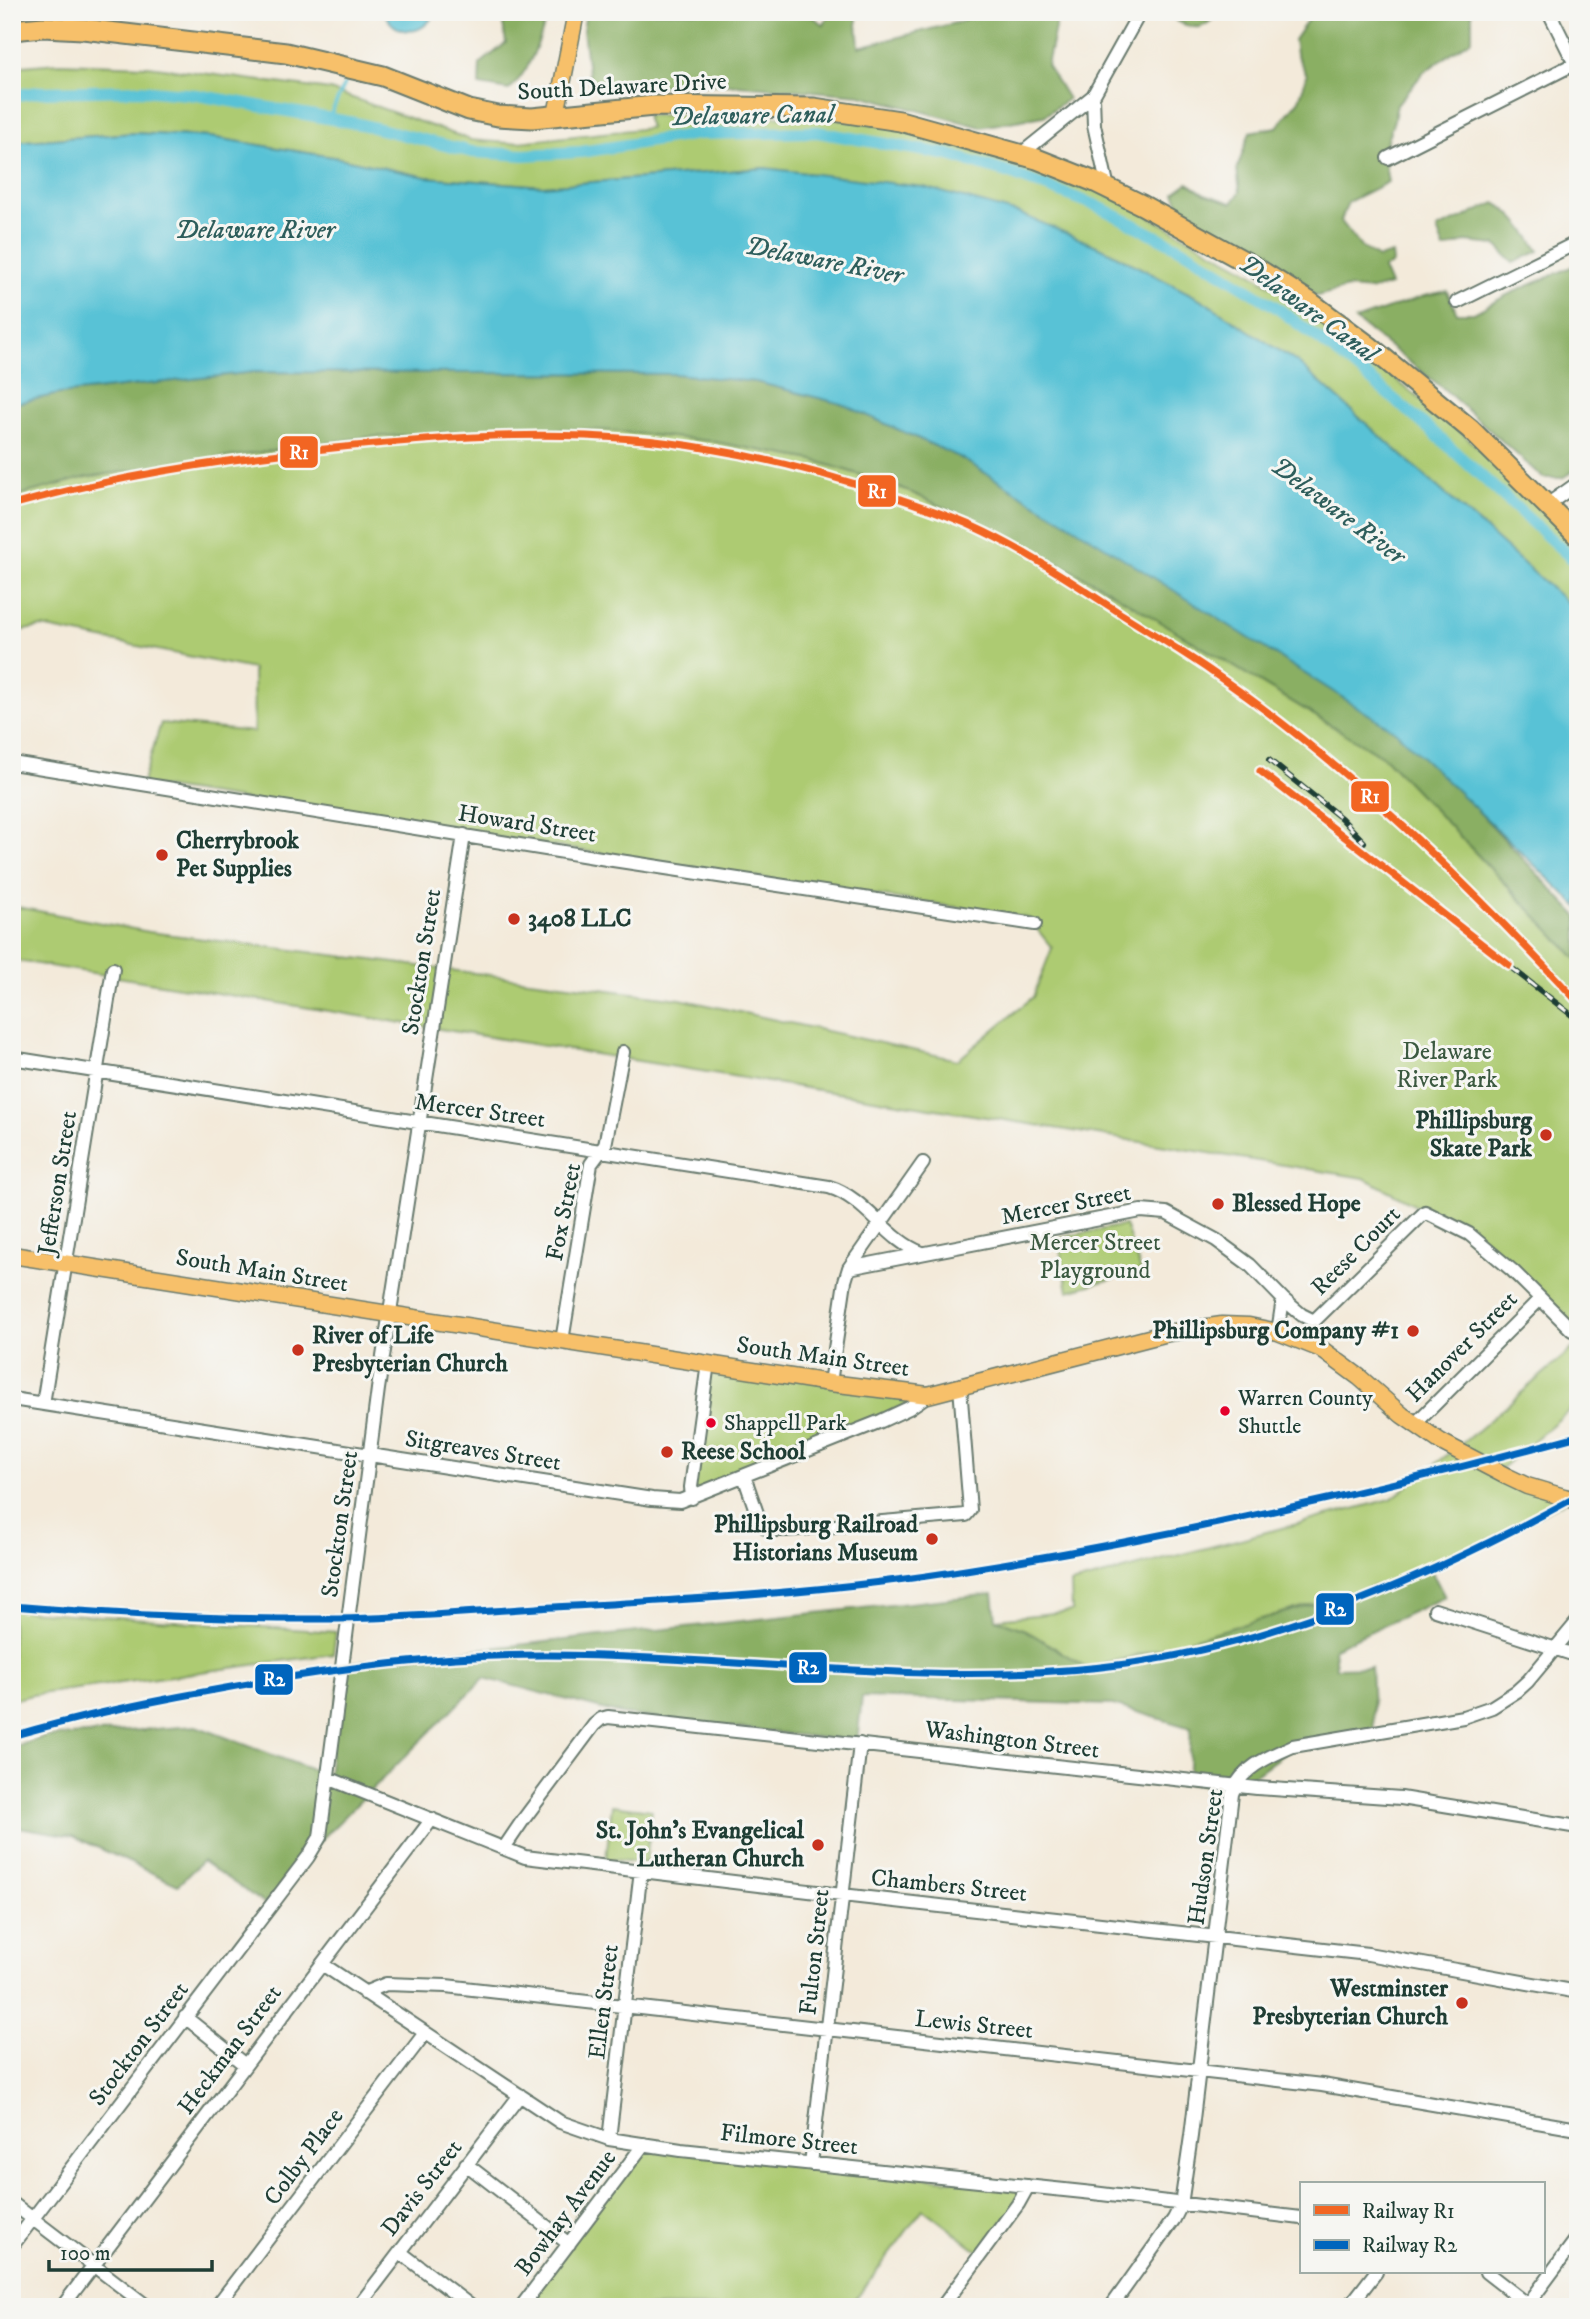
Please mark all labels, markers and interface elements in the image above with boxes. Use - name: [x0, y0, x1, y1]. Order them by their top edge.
- street label: South Delaware Drive: [517, 67, 727, 107]
- water label: Delaware Canal: [670, 98, 837, 134]
- water label: Delaware River: [175, 214, 337, 247]
- water label: Delaware River: [742, 230, 907, 293]
- water label: Delaware Canal: [1232, 248, 1386, 372]
- line badge: R1: [279, 435, 319, 469]
- text: R1: [289, 442, 309, 465]
- water label: Delaware River: [1264, 450, 1413, 573]
- line badge: R1: [857, 474, 897, 508]
- text: R1: [867, 481, 887, 504]
- line badge: R1: [1350, 780, 1390, 813]
- text: R1: [1360, 786, 1380, 809]
- street label: Howard Street: [456, 798, 599, 850]
- place label: Cherrybrook Pet Supplies: [176, 826, 300, 884]
- marker: Cherrybrook Pet Supplies: [154, 847, 170, 863]
- street label: Stockton Street: [396, 886, 448, 1037]
- place label: 3408 LLC: [528, 904, 631, 934]
- marker: 3408 LLC: [506, 911, 522, 927]
- park label: Delaware River Park: [1396, 1037, 1498, 1095]
- street label: Mercer Street: [413, 1087, 548, 1135]
- place label: Phillipsburg Skate Park: [1415, 1106, 1533, 1164]
- street label: Jefferson Street: [31, 1109, 84, 1259]
- marker: Phillipsburg Skate Park: [1538, 1127, 1554, 1143]
- street label: Fox Street: [540, 1160, 588, 1264]
- street label: Mercer Street: [999, 1178, 1134, 1232]
- place label: Blessed Hope: [1232, 1189, 1361, 1219]
- marker: Blessed Hope: [1210, 1196, 1226, 1212]
- street label: Reese Court: [1305, 1200, 1407, 1302]
- park label: Mercer Street Playground: [1029, 1228, 1161, 1286]
- street label: South Main Street: [174, 1243, 351, 1299]
- street label: Hanover Street: [1400, 1285, 1524, 1409]
- place label: Phillipsburg Company #1: [1152, 1316, 1399, 1346]
- place label: River of Life Presbyterian Church: [312, 1321, 508, 1379]
- marker: Phillipsburg Company #1: [1405, 1323, 1421, 1339]
- street label: South Main Street: [735, 1330, 912, 1384]
- marker: River of Life Presbyterian Church: [290, 1342, 306, 1358]
- place label: Warren County Shuttle: [1237, 1385, 1373, 1440]
- marker: Warren County Shuttle: [1218, 1404, 1232, 1418]
- place label: Shappell Park: [724, 1410, 847, 1437]
- marker: Shappell Park: [704, 1416, 718, 1430]
- street label: Sitgreaves Street: [403, 1424, 563, 1478]
- place label: Reese School: [681, 1437, 806, 1467]
- marker: Reese School: [659, 1444, 675, 1460]
- street label: Stockton Street: [315, 1448, 365, 1599]
- place label: Phillipsburg Railroad Historians Museum: [714, 1510, 919, 1568]
- marker: Phillipsburg Railroad Historians Museum: [924, 1531, 940, 1547]
- line badge: R2: [1315, 1592, 1355, 1626]
- text: R2: [1324, 1599, 1347, 1622]
- line badge: R2: [788, 1651, 828, 1684]
- text: R2: [797, 1657, 820, 1680]
- line badge: R2: [254, 1663, 294, 1696]
- text: R2: [263, 1669, 286, 1692]
- street label: Washington Street: [922, 1714, 1101, 1766]
- street label: Hudson Street: [1182, 1787, 1230, 1927]
- place label: St. John's Evangelical Lutheran Church: [596, 1816, 805, 1874]
- marker: St. John's Evangelical Lutheran Church: [810, 1837, 826, 1853]
- street label: Chambers Street: [869, 1863, 1029, 1909]
- street label: Fulton Street: [793, 1887, 837, 2017]
- street label: Ellen Street: [582, 1942, 626, 2061]
- place label: Westminster Presbyterian Church: [1252, 1974, 1449, 2032]
- street label: Stockton Street: [83, 1976, 196, 2112]
- street label: Heckman Street: [171, 1979, 289, 2121]
- marker: Westminster Presbyterian Church: [1454, 1995, 1470, 2011]
- street label: Lewis Street: [913, 2004, 1035, 2046]
- street label: Colby Place: [258, 2102, 350, 2212]
- street label: Filmore Street: [719, 2118, 860, 2162]
- street label: Davis Street: [375, 2133, 469, 2242]
- street label: Bowhay Avenue: [509, 2144, 623, 2282]
- legend: [1300, 2182, 1544, 2274]
- text: Railway R1: [1362, 2199, 1455, 2225]
- scale bar: [49, 2228, 212, 2272]
- text: Railway R2: [1362, 2233, 1458, 2259]
- text: 100 m: [60, 2241, 111, 2267]

